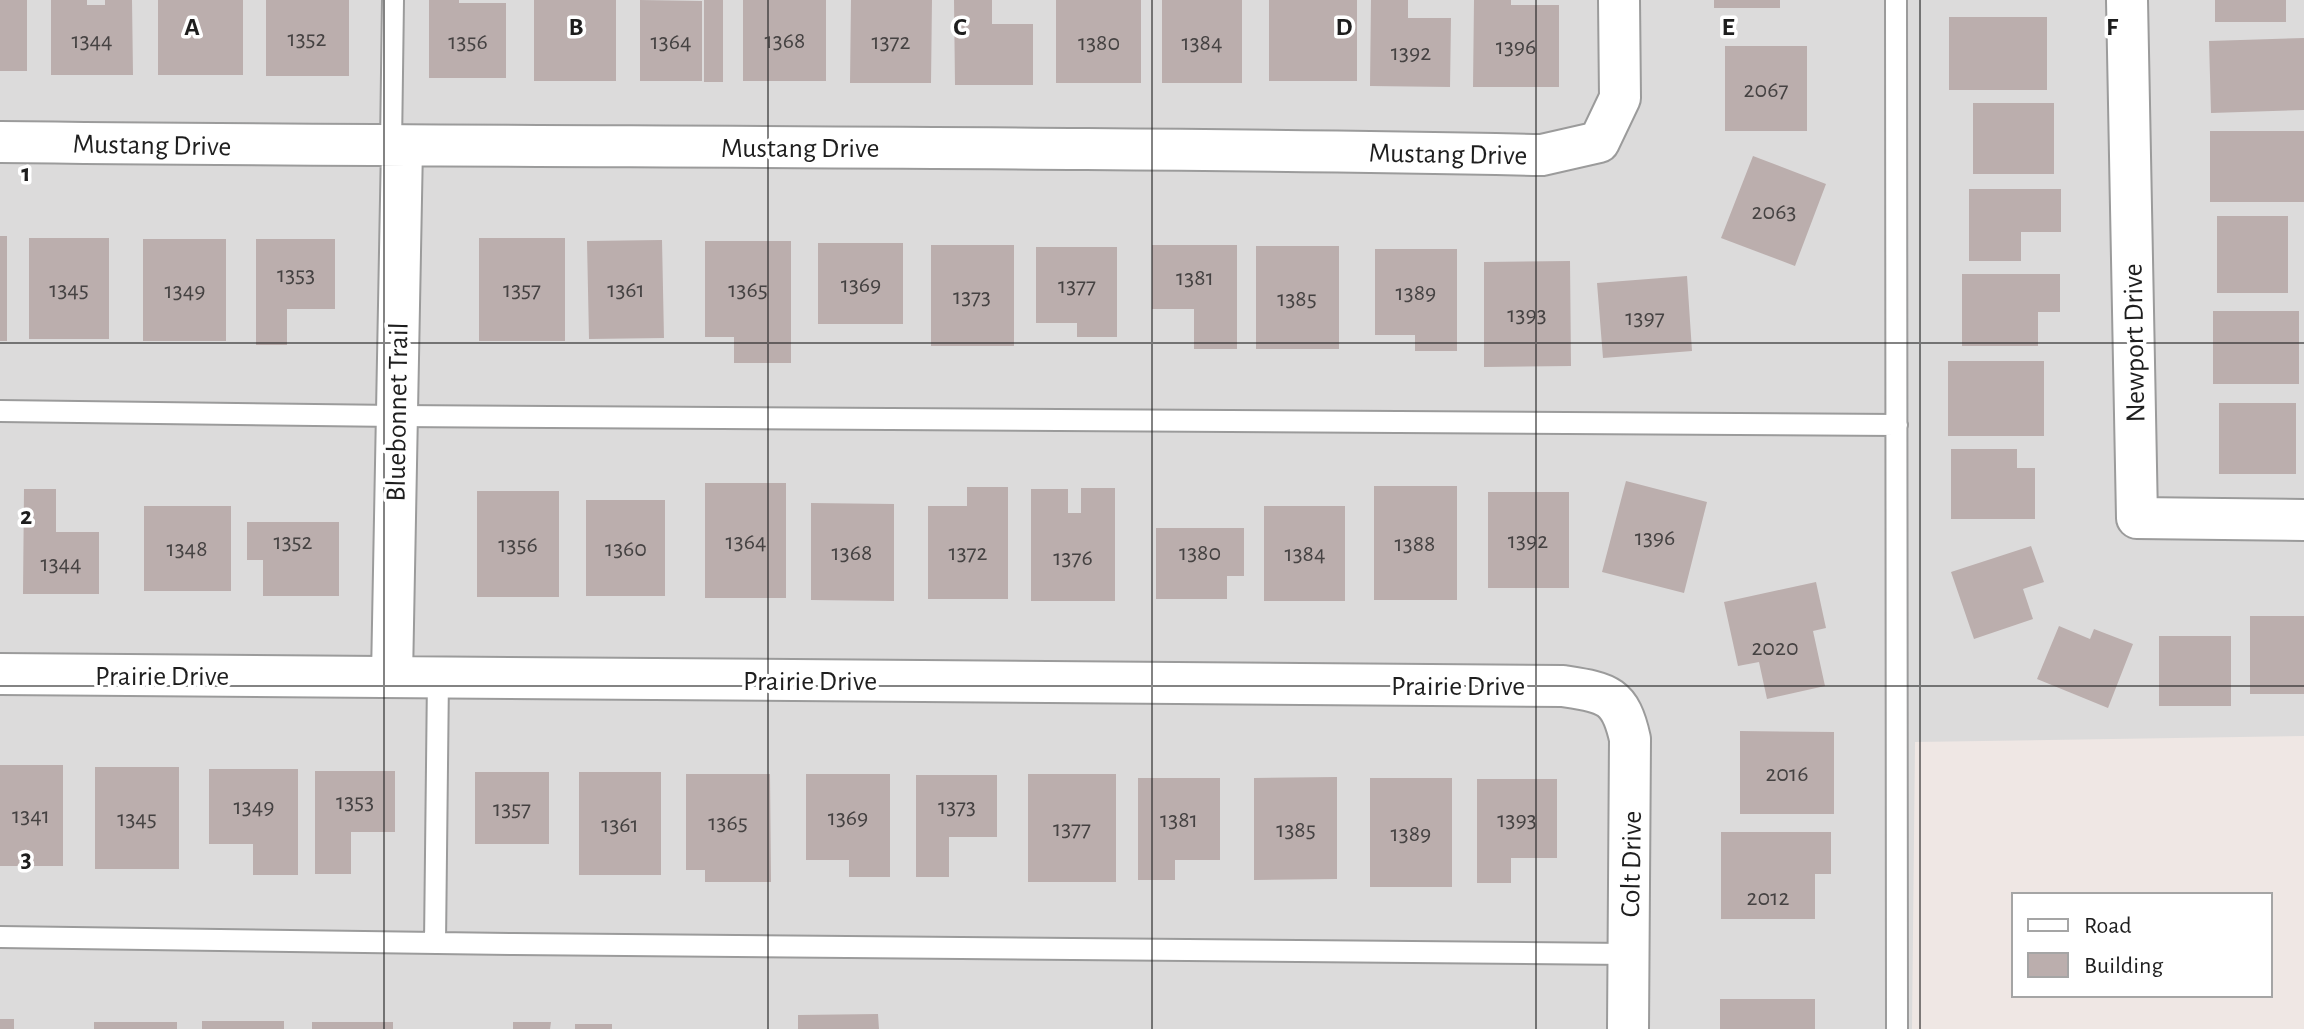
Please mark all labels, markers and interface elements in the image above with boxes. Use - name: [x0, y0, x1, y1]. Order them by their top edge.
- text: A: [184, 14, 200, 40]
- text: B: [568, 14, 584, 40]
- text: C: [953, 14, 967, 40]
- text: D: [1335, 14, 1353, 40]
- text: E: [1721, 14, 1735, 40]
- text: F: [2106, 14, 2119, 40]
- house number: 1352: [287, 27, 327, 51]
- house number: 1344: [71, 29, 113, 53]
- house number: 1368: [765, 29, 805, 53]
- house number: 1356: [448, 30, 488, 54]
- house number: 1364: [651, 30, 691, 54]
- house number: 1372: [871, 30, 911, 54]
- house number: 1380: [1078, 31, 1120, 55]
- house number: 1384: [1181, 31, 1223, 55]
- house number: 1396: [1496, 35, 1536, 59]
- house number: 1392: [1391, 41, 1431, 65]
- house number: 2067: [1744, 78, 1788, 102]
- street label: Mustang Drive: [72, 131, 232, 161]
- street label: Mustang Drive: [721, 135, 879, 163]
- street label: Mustang Drive: [1368, 140, 1528, 170]
- text: 1: [21, 160, 31, 186]
- house number: 2063: [1752, 200, 1796, 224]
- house number: 1353: [277, 263, 315, 287]
- street label: Newport Drive: [2120, 263, 2150, 423]
- house number: 1381: [1176, 266, 1214, 290]
- house number: 1369: [841, 273, 881, 297]
- house number: 1377: [1058, 274, 1096, 298]
- house number: 1345: [49, 278, 89, 302]
- house number: 1357: [503, 278, 541, 302]
- house number: 1361: [607, 278, 645, 302]
- house number: 1365: [728, 278, 768, 302]
- house number: 1349: [165, 279, 205, 303]
- house number: 1389: [1396, 281, 1436, 305]
- house number: 1373: [953, 285, 991, 309]
- house number: 1385: [1277, 287, 1317, 311]
- house number: 1393: [1507, 303, 1547, 327]
- house number: 1397: [1625, 306, 1665, 330]
- street label: Bluebonnet Trail: [382, 322, 414, 502]
- text: 2: [20, 503, 32, 529]
- house number: 1396: [1635, 526, 1675, 550]
- house number: 1392: [1508, 529, 1548, 553]
- house number: 1352: [273, 530, 313, 554]
- house number: 1364: [726, 530, 766, 554]
- house number: 1388: [1395, 532, 1435, 556]
- house number: 1356: [498, 533, 538, 557]
- house number: 1348: [166, 537, 208, 561]
- house number: 1360: [605, 537, 647, 561]
- house number: 1368: [832, 541, 872, 565]
- house number: 1372: [948, 541, 988, 565]
- house number: 1380: [1179, 541, 1221, 565]
- house number: 1384: [1284, 542, 1326, 566]
- house number: 1376: [1053, 546, 1093, 570]
- house number: 1344: [40, 552, 82, 576]
- house number: 2020: [1751, 636, 1799, 660]
- street label: Prairie Drive: [95, 663, 229, 691]
- street label: Prairie Drive: [743, 668, 877, 696]
- street label: Prairie Drive: [1391, 673, 1525, 701]
- house number: 2016: [1765, 762, 1809, 786]
- house number: 1353: [336, 790, 374, 814]
- house number: 1349: [234, 795, 274, 819]
- house number: 1373: [938, 795, 976, 819]
- house number: 1357: [493, 797, 531, 821]
- house number: 1341: [12, 804, 50, 828]
- house number: 1369: [828, 806, 868, 830]
- house number: 1345: [117, 807, 157, 831]
- house number: 1381: [1160, 808, 1198, 832]
- house number: 1393: [1497, 808, 1537, 832]
- house number: 1365: [708, 811, 748, 835]
- street label: Colt Drive: [1617, 811, 1647, 918]
- house number: 1361: [601, 813, 639, 837]
- house number: 1377: [1053, 817, 1091, 841]
- house number: 1385: [1276, 818, 1316, 842]
- house number: 1389: [1391, 822, 1431, 846]
- text: 3: [20, 846, 32, 872]
- house number: 2012: [1747, 886, 1789, 910]
- legend: [2012, 893, 2272, 997]
- text: Road: [2084, 914, 2132, 938]
- text: Building: [2084, 954, 2163, 978]

